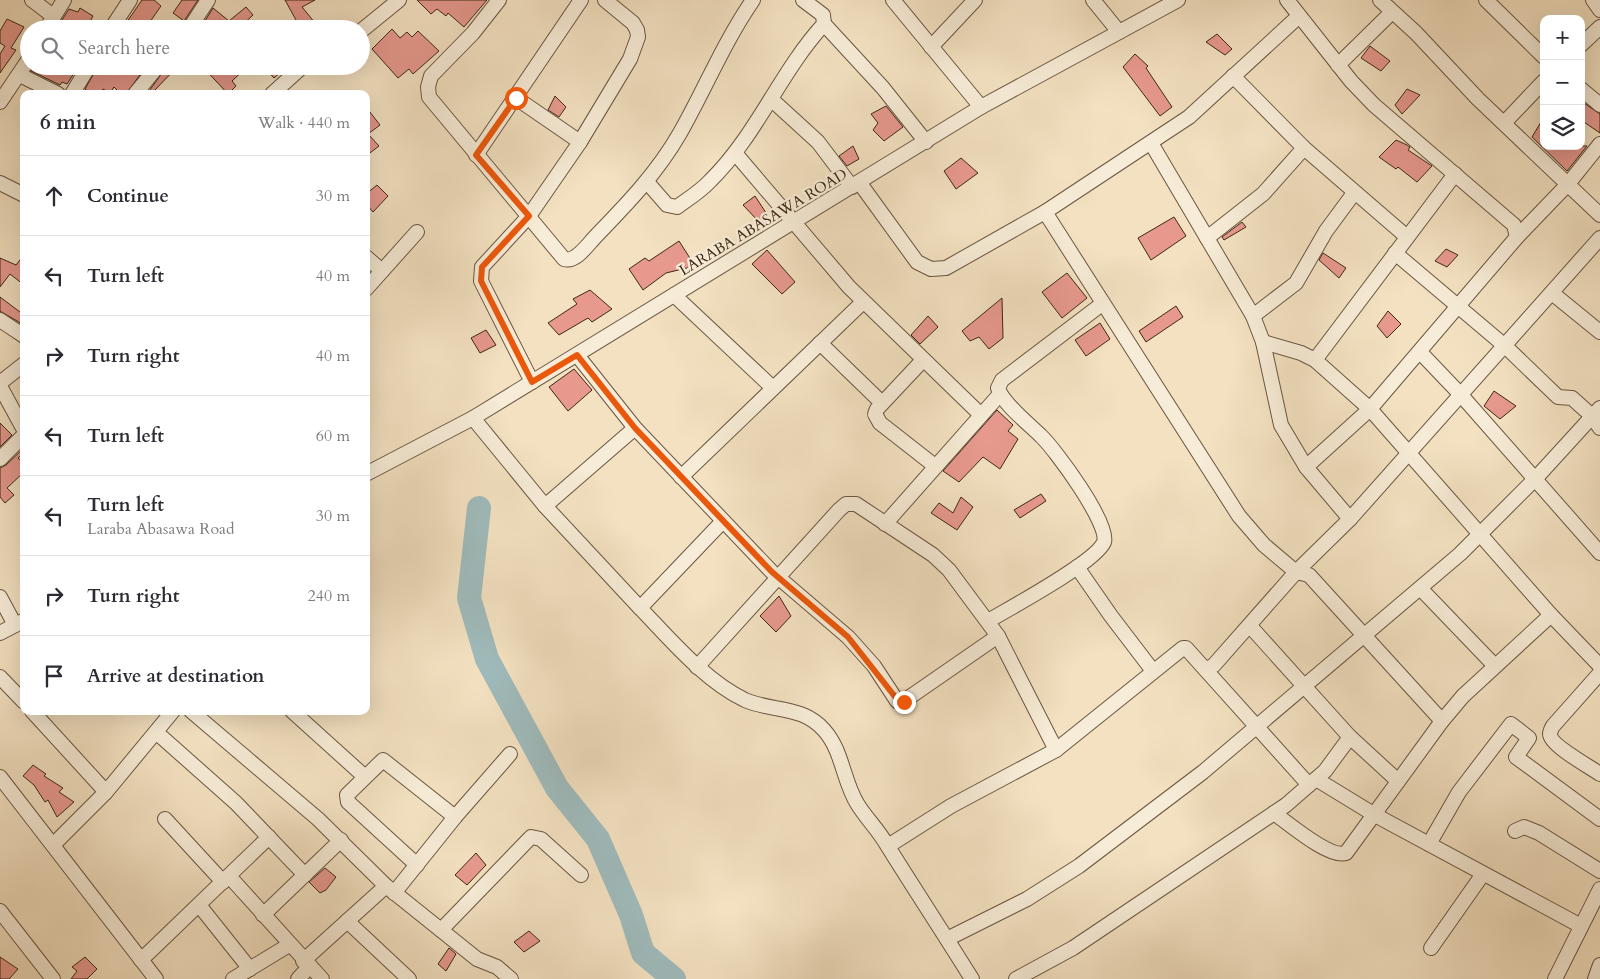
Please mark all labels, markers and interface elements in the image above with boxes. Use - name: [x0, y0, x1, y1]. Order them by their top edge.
- map controls: [1540, 15, 1585, 150]
- button: +: [1540, 15, 1585, 60]
- search box: [20, 20, 370, 75]
- icon: search: [38, 34, 66, 62]
- text: Search here: [78, 35, 170, 61]
- button: −: [1540, 60, 1585, 105]
- route start: [505, 87, 528, 110]
- button: layers: [1540, 105, 1585, 150]
- text: 6 min: [40, 108, 96, 137]
- text: Walk · 440 m: [258, 112, 350, 134]
- street label: LARABA ABASAWA ROAD: [675, 164, 851, 280]
- icon: ahead: [40, 182, 68, 210]
- text: Continue: [87, 183, 169, 209]
- text: 30 m: [316, 185, 350, 207]
- icon: left: [40, 262, 68, 290]
- text: Turn left: [87, 263, 164, 289]
- text: 40 m: [316, 265, 350, 287]
- icon: right: [40, 342, 68, 370]
- text: Turn right: [87, 343, 179, 369]
- text: 40 m: [316, 345, 350, 367]
- icon: left: [40, 422, 68, 450]
- text: Turn left: [87, 423, 164, 449]
- text: 60 m: [316, 425, 350, 447]
- text: Turn left: [87, 492, 164, 518]
- icon: left: [40, 502, 68, 530]
- text: 30 m: [316, 505, 350, 527]
- text: Laraba Abasawa Road: [87, 518, 235, 540]
- icon: right: [40, 582, 68, 610]
- text: Turn right: [87, 583, 179, 609]
- text: 240 m: [308, 585, 350, 607]
- icon: arrive: [40, 662, 68, 690]
- text: Arrive at destination: [87, 663, 264, 689]
- route end: [893, 691, 916, 714]

